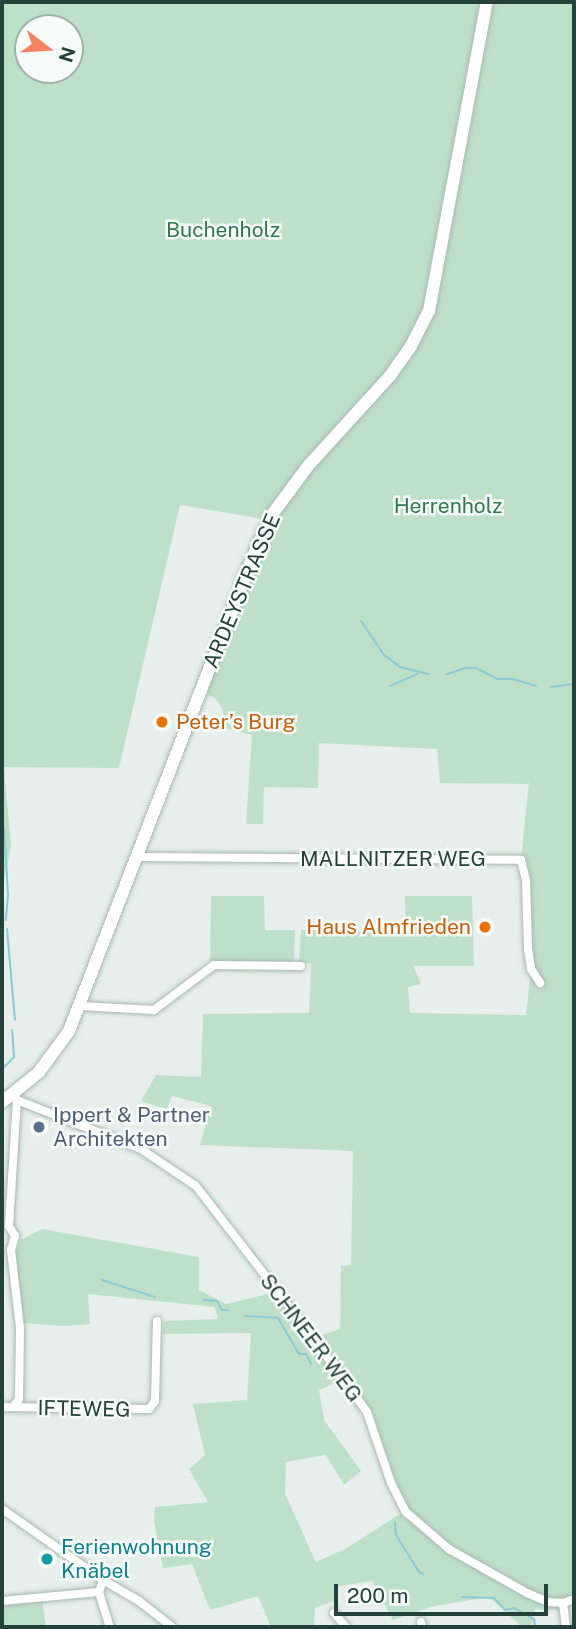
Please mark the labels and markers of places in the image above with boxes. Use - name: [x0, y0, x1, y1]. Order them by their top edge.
- place label: Peter’s Burg: [176, 709, 296, 735]
- marker: Peter’s Burg: [154, 714, 170, 730]
- place label: Haus Almfrieden: [306, 914, 471, 940]
- marker: Haus Almfrieden: [477, 919, 493, 935]
- place label: Ippert & Partner Architekten: [53, 1102, 210, 1152]
- marker: Ippert & Partner Architekten: [31, 1119, 47, 1135]
- place label: Ferienwohnung Knäbel: [61, 1534, 212, 1584]
- marker: Ferienwohnung Knäbel: [39, 1551, 55, 1567]

